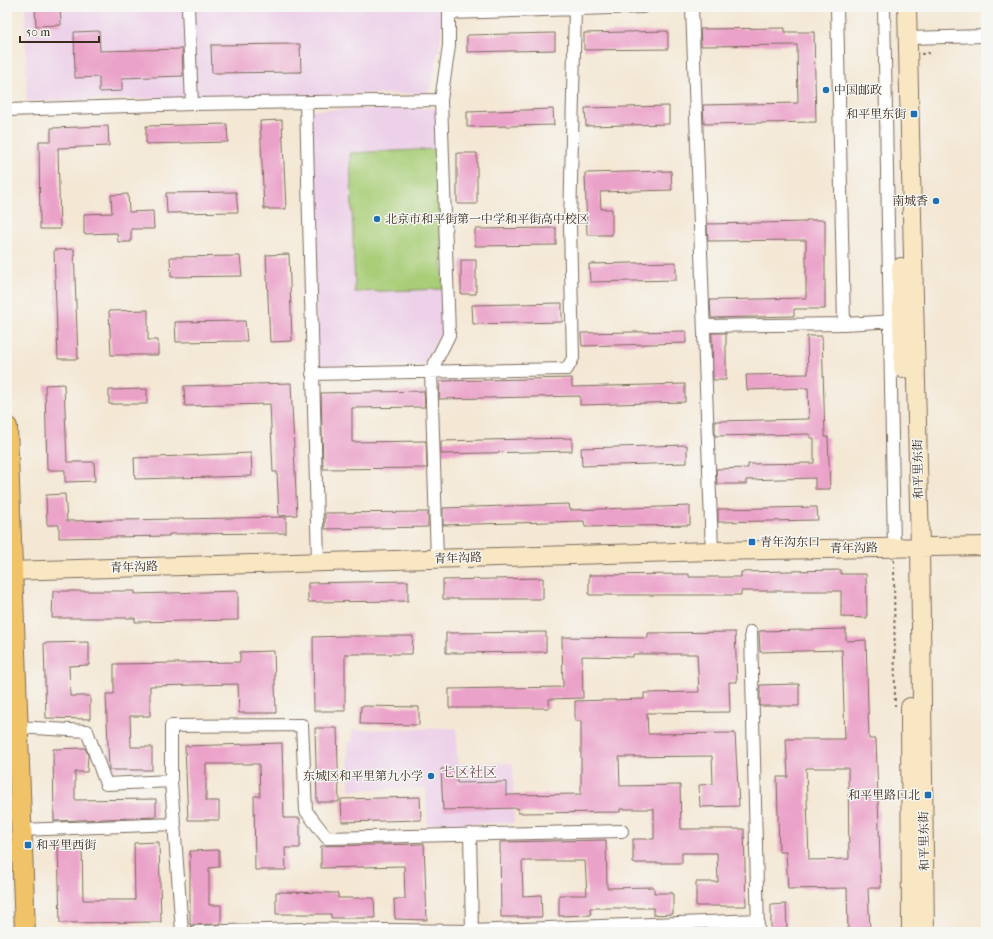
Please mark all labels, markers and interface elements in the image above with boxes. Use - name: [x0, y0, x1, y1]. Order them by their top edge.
- scale bar: [20, 18, 99, 44]
- text: 50 m: [26, 25, 50, 39]
- place label: 中国邮政: [834, 83, 882, 97]
- marker: 中国邮政: [821, 85, 831, 95]
- place label: 和平里东街: [846, 107, 907, 121]
- marker: 和平里东街: [909, 109, 919, 119]
- place label: 南城香: [892, 194, 928, 208]
- marker: 南城香: [931, 196, 941, 206]
- place label: 北京市和平街第一中学和平街高中校区: [385, 212, 589, 226]
- marker: 北京市和平街第一中学和平街高中校区: [372, 214, 382, 224]
- street label: 和平里东街: [910, 438, 926, 499]
- place label: 青年沟东口: [760, 535, 820, 549]
- marker: 青年沟东口: [747, 537, 757, 547]
- street label: 青年沟路: [830, 541, 878, 555]
- street label: 青年沟路: [434, 550, 482, 566]
- street label: 青年沟路: [110, 559, 158, 575]
- district label: 七区社区: [441, 764, 497, 781]
- place label: 东城区和平里第九小学: [303, 769, 423, 783]
- marker: 东城区和平里第九小学: [426, 771, 436, 781]
- place label: 和平里路口北: [848, 788, 920, 802]
- marker: 和平里路口北: [923, 790, 933, 800]
- street label: 和平里东街: [916, 810, 932, 871]
- place label: 和平里西街: [36, 838, 97, 852]
- marker: 和平里西街: [23, 840, 33, 850]

